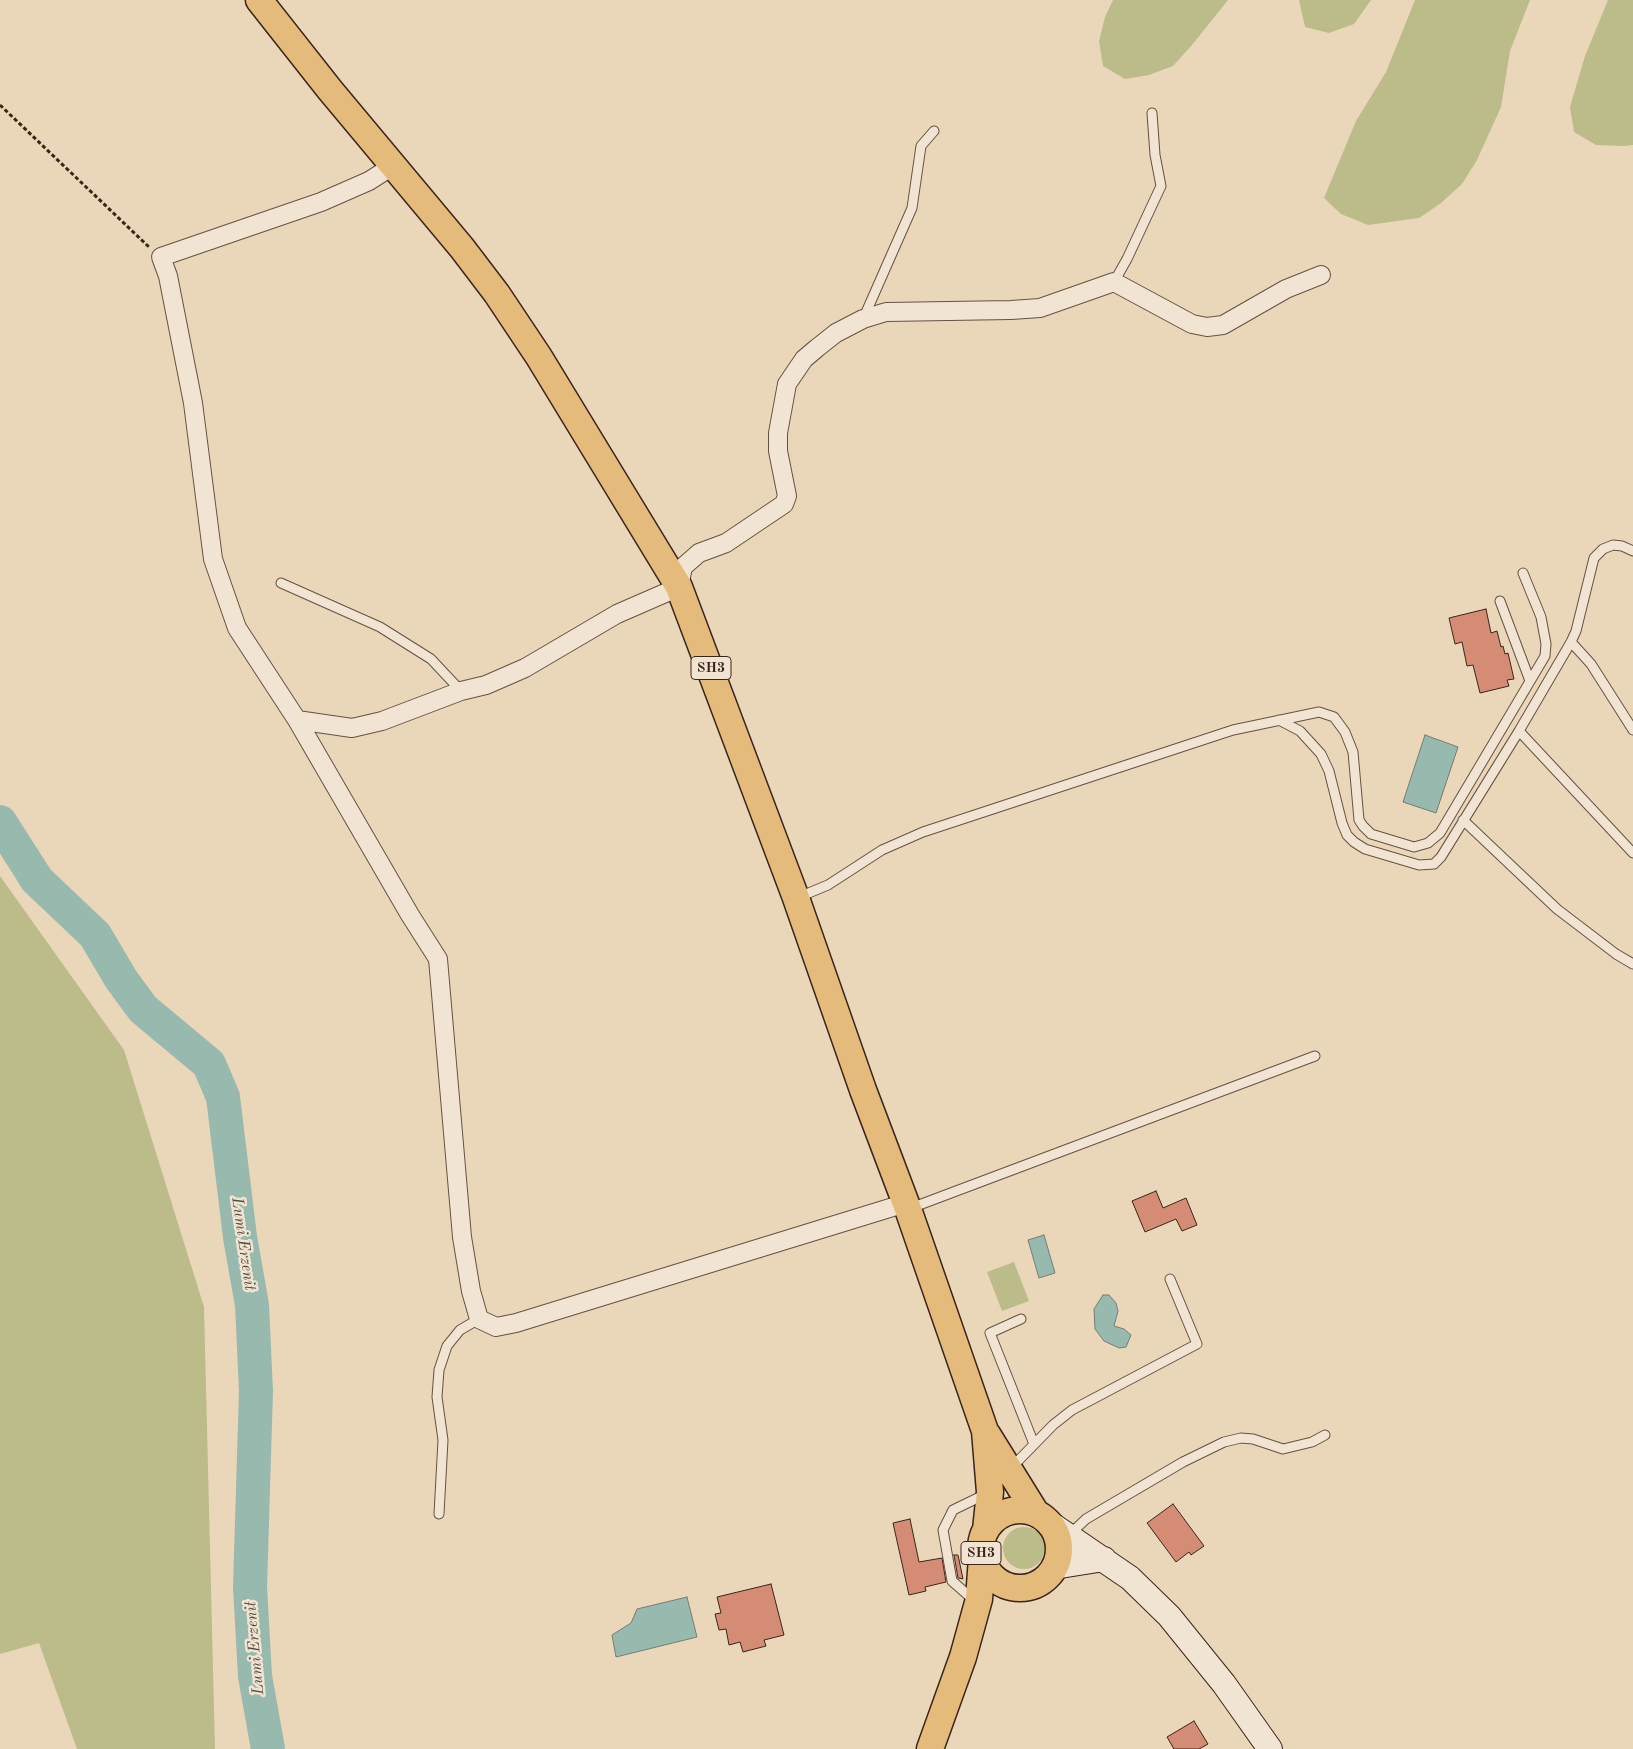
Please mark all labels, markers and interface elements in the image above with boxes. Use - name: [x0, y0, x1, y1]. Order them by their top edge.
- road number: SH3: [691, 656, 731, 680]
- water label: Lumi Erzenit: [227, 1196, 259, 1292]
- road number: SH3: [961, 1542, 1001, 1565]
- water label: Lumi Erzenit: [241, 1600, 269, 1696]

